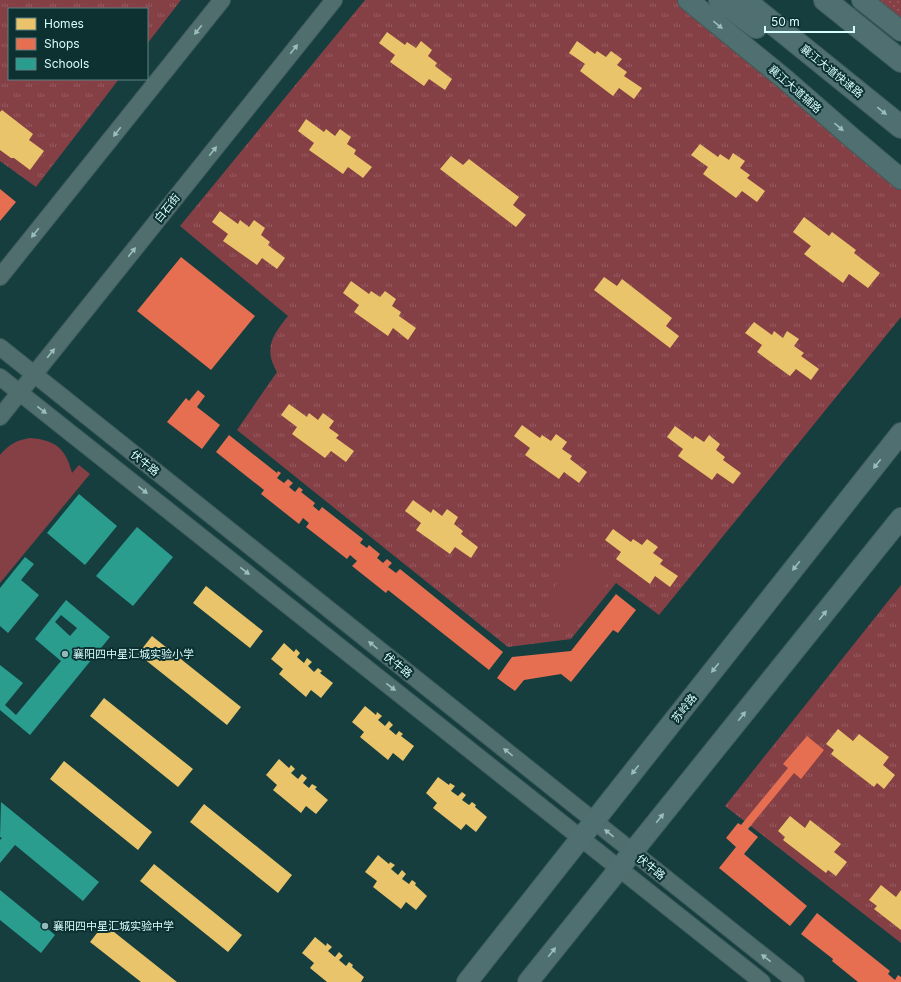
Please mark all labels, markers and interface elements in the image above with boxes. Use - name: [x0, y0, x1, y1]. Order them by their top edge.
- legend: [8, 8, 148, 80]
- scale bar: [765, 8, 854, 34]
- text: 50 m: [771, 14, 800, 29]
- text: Homes: [44, 16, 84, 31]
- one-way arrow: [713, 20, 724, 29]
- one-way arrow: [194, 25, 202, 36]
- text: Shops: [44, 36, 80, 51]
- street label: 襄江大道快速路: [798, 41, 866, 101]
- one-way arrow: [290, 44, 299, 55]
- text: Schools: [44, 56, 89, 71]
- street label: 襄江大道辅路: [766, 62, 824, 116]
- one-way arrow: [877, 107, 887, 116]
- one-way arrow: [834, 122, 844, 132]
- one-way arrow: [112, 126, 121, 137]
- one-way arrow: [209, 145, 218, 156]
- street label: 白石街: [151, 191, 183, 225]
- one-way arrow: [31, 228, 40, 239]
- one-way arrow: [128, 247, 136, 257]
- one-way arrow: [46, 348, 55, 359]
- one-way arrow: [36, 405, 47, 414]
- street label: 伏牛路: [128, 447, 162, 479]
- one-way arrow: [872, 458, 881, 469]
- one-way arrow: [138, 486, 149, 495]
- one-way arrow: [792, 560, 800, 571]
- one-way arrow: [240, 567, 251, 576]
- one-way arrow: [819, 610, 828, 621]
- one-way arrow: [368, 641, 379, 649]
- place label: 襄阳四中星汇城实验小学: [73, 647, 194, 661]
- marker: 襄阳四中星汇城实验小学: [60, 649, 70, 659]
- street label: 伏牛路: [381, 649, 415, 681]
- one-way arrow: [711, 662, 720, 673]
- one-way arrow: [385, 683, 396, 691]
- street label: 苏岭路: [668, 691, 700, 725]
- one-way arrow: [737, 711, 746, 722]
- one-way arrow: [502, 748, 513, 756]
- one-way arrow: [631, 764, 639, 775]
- one-way arrow: [656, 812, 664, 823]
- one-way arrow: [604, 829, 615, 838]
- street label: 伏牛路: [634, 851, 668, 883]
- place label: 襄阳四中星汇城实验中学: [53, 919, 174, 933]
- marker: 襄阳四中星汇城实验中学: [40, 921, 50, 931]
- one-way arrow: [548, 946, 557, 957]
- one-way arrow: [760, 953, 771, 962]

